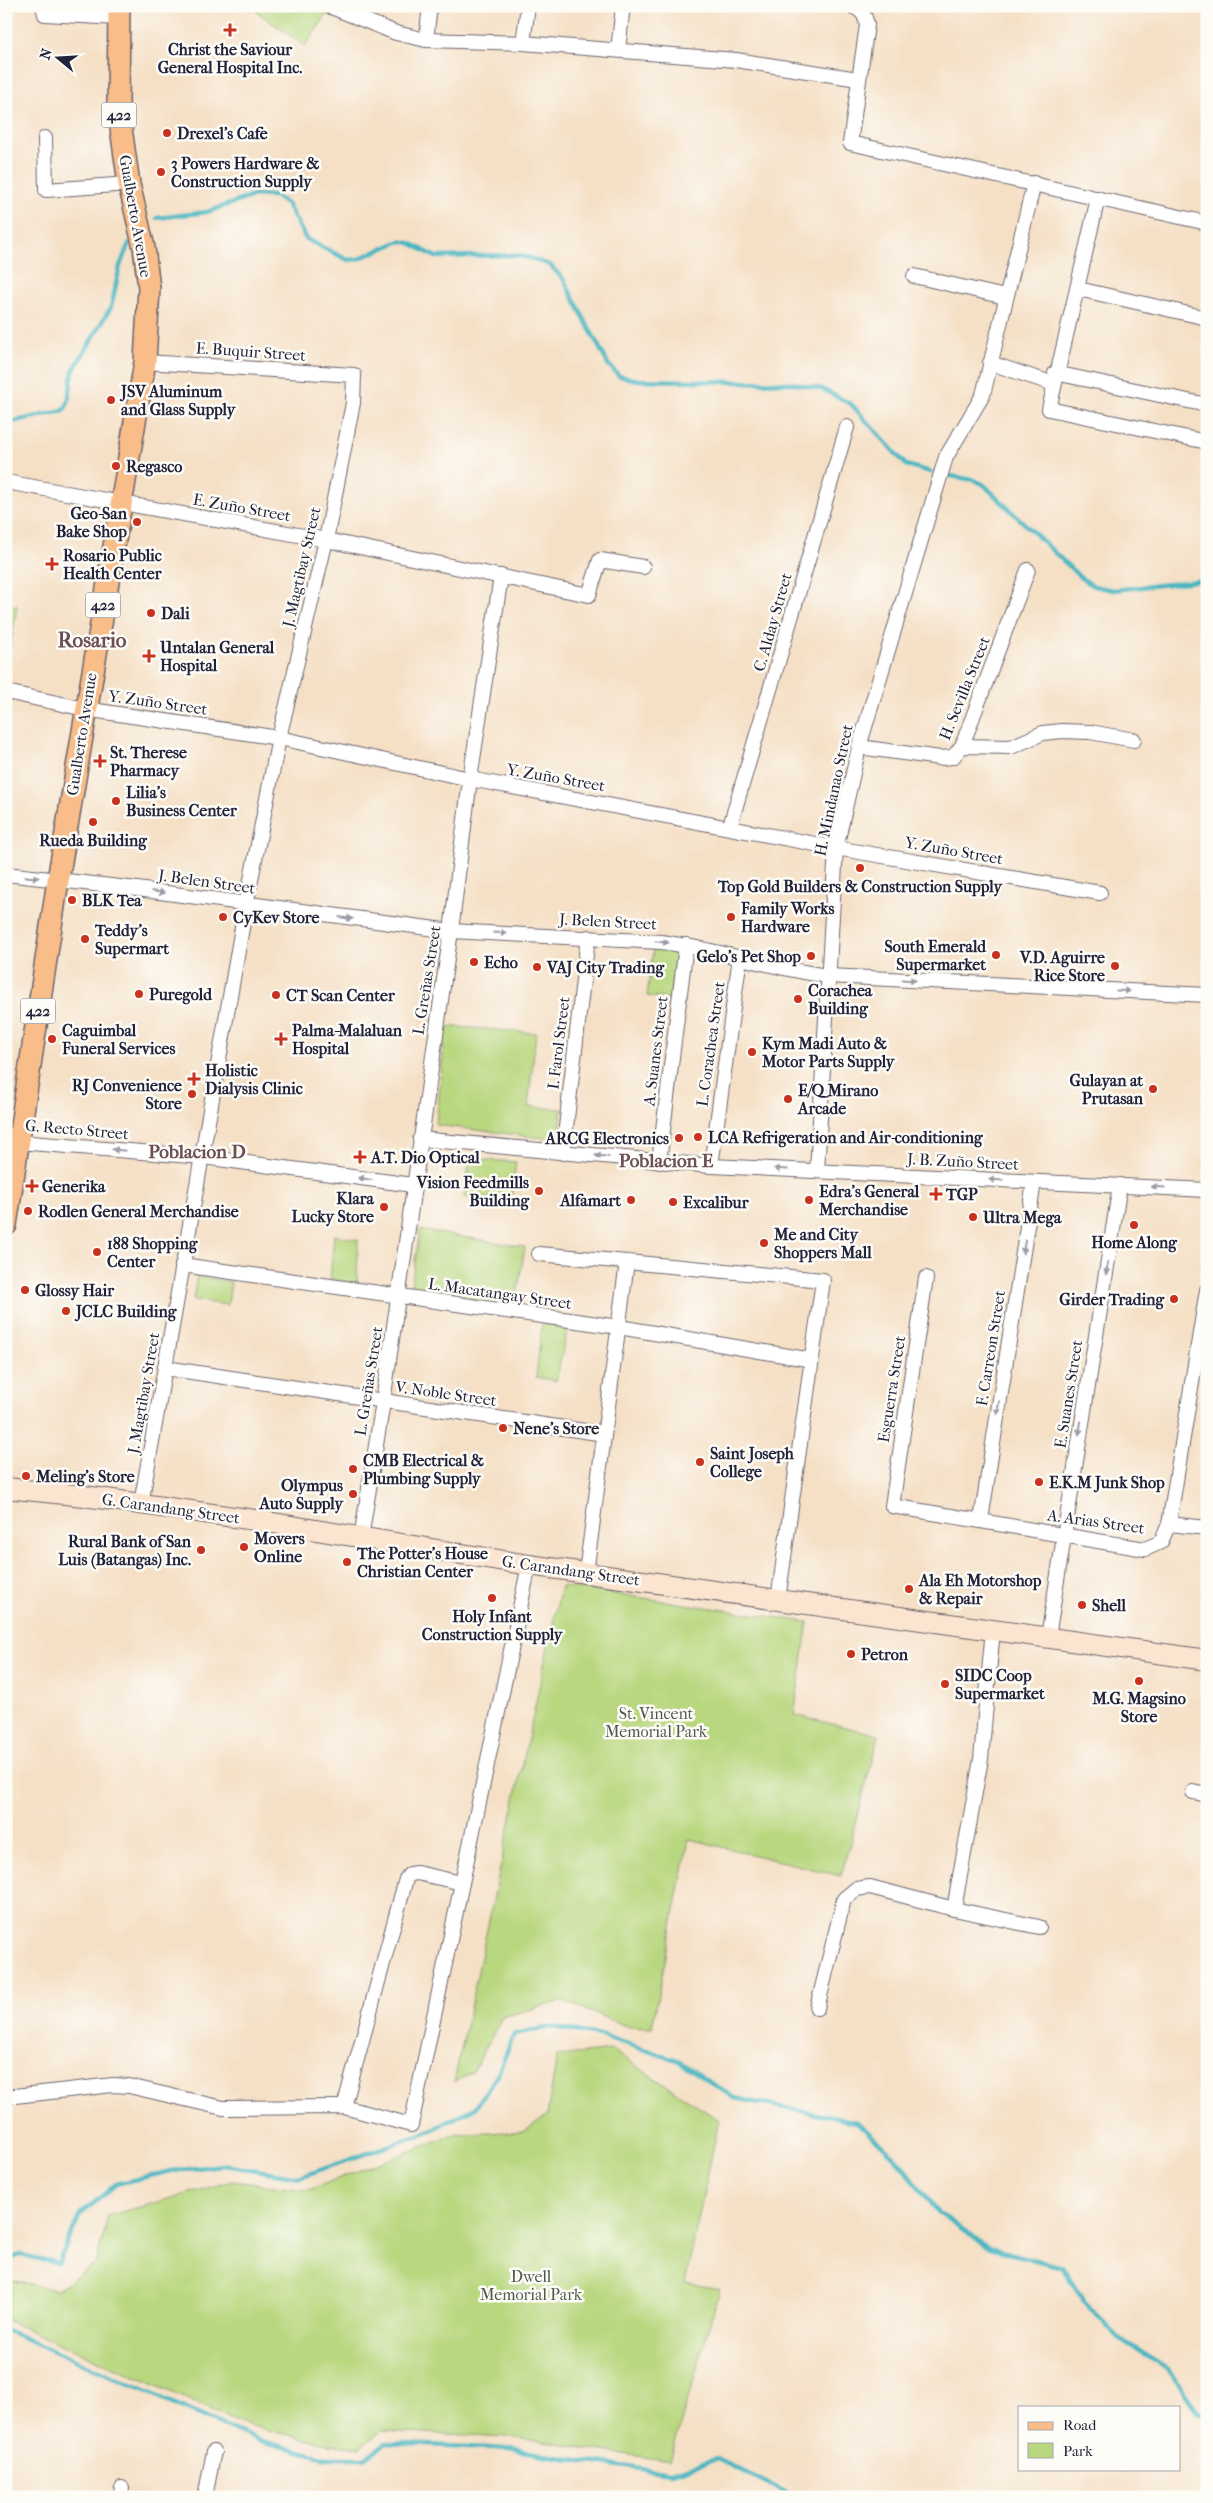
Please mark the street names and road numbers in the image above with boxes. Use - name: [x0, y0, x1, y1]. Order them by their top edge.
- road number: 422: [102, 102, 136, 128]
- street label: Gualberto Avenue: [115, 153, 156, 279]
- street label: E. Buquir Street: [195, 338, 307, 365]
- street label: E. Zuño Street: [191, 490, 293, 525]
- street label: J. Magtibay Street: [278, 505, 325, 631]
- street label: C. Alday Street: [749, 570, 796, 674]
- road number: 422: [86, 592, 120, 618]
- street label: H. Sevilla Street: [935, 633, 994, 743]
- street label: Gualberto Avenue: [62, 671, 101, 797]
- street label: Y. Zuño Street: [106, 686, 209, 719]
- street label: H. Mindanao Street: [810, 722, 857, 858]
- street label: Y. Zuño Street: [504, 759, 607, 796]
- street label: Y. Zuño Street: [902, 832, 1005, 869]
- street label: J. Belen Street: [155, 865, 257, 898]
- street label: J. Belen Street: [557, 909, 657, 934]
- street label: L. Greñas Street: [408, 924, 445, 1036]
- street label: L. Corachea Street: [692, 980, 729, 1108]
- street label: I. Farol Street: [543, 995, 574, 1091]
- street label: A. Suanes Street: [639, 995, 672, 1108]
- road number: 422: [20, 998, 56, 1024]
- street label: G. Recto Street: [24, 1116, 130, 1144]
- street label: J. B. Zuño Street: [905, 1149, 1020, 1174]
- street label: L. Macatangay Street: [427, 1274, 573, 1313]
- street label: F. Carreon Street: [972, 1289, 1009, 1407]
- street label: L. Greñas Street: [350, 1325, 387, 1437]
- street label: J. Magtibay Street: [123, 1331, 164, 1457]
- street label: Esguerra Street: [874, 1334, 909, 1444]
- street label: E. Suanes Street: [1051, 1338, 1086, 1450]
- street label: V. Noble Street: [393, 1377, 498, 1410]
- street label: G. Carandang Street: [101, 1489, 241, 1528]
- street label: A. Arias Street: [1045, 1505, 1146, 1538]
- street label: G. Carandang Street: [501, 1551, 641, 1590]

